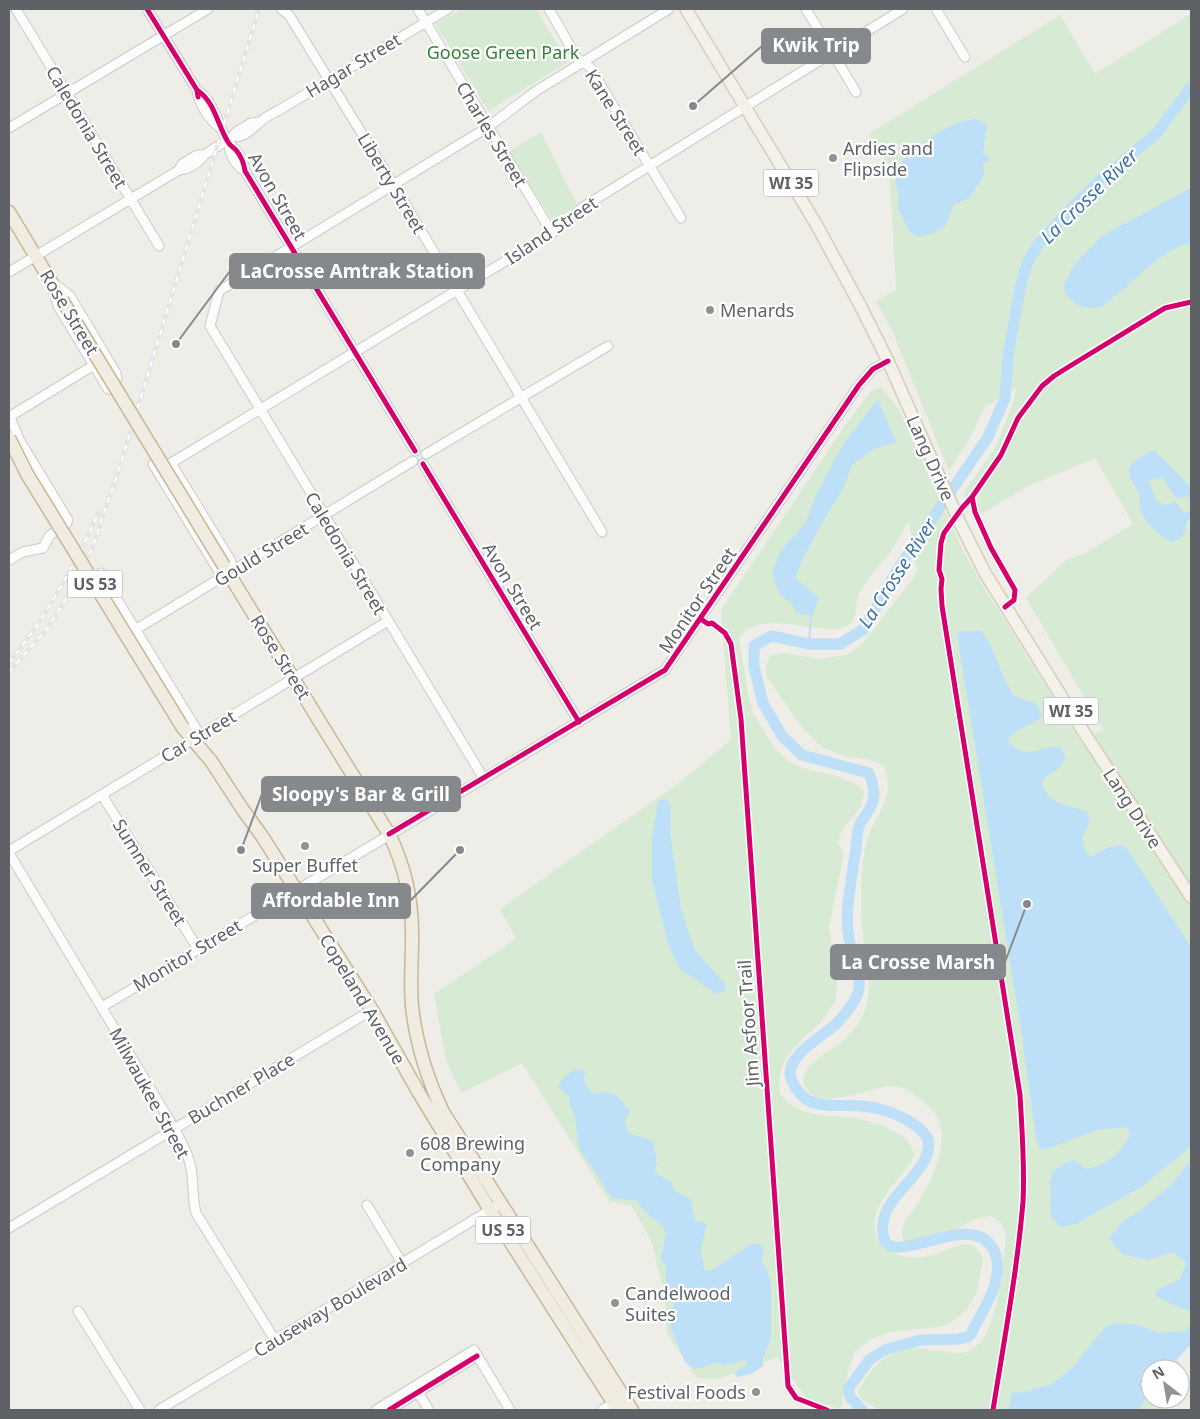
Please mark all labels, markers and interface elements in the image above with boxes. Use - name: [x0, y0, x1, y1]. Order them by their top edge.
- street label: Hagar Street: [301, 27, 405, 103]
- callout: Kwik Trip: [762, 29, 870, 63]
- text: Kwik Trip: [772, 32, 860, 58]
- park label: Goose Green Park: [427, 40, 580, 64]
- street label: Caledonia Street: [41, 61, 133, 193]
- street label: Kane Street: [580, 64, 652, 160]
- street label: Charles Street: [451, 77, 533, 191]
- street label: Liberty Street: [353, 128, 432, 238]
- place label: Ardies and Flipside: [843, 136, 933, 181]
- water label: La Crosse River: [1035, 142, 1145, 249]
- street label: Avon Street: [243, 148, 313, 245]
- marker: Ardies and Flipside: [827, 152, 839, 164]
- road number: WI 35: [764, 170, 818, 197]
- street label: Island Street: [500, 190, 602, 270]
- callout: LaCrosse Amtrak Station: [230, 254, 484, 288]
- text: LaCrosse Amtrak Station: [240, 258, 474, 284]
- street label: Rose Street: [35, 265, 105, 360]
- place label: Menards: [720, 298, 794, 322]
- marker: Menards: [704, 304, 716, 316]
- street label: Lang Drive: [902, 412, 960, 504]
- street label: Caledonia Street: [300, 487, 392, 619]
- water label: La Crosse River: [852, 512, 943, 633]
- street label: Gould Street: [209, 516, 313, 592]
- street label: Avon Street: [478, 538, 549, 634]
- street label: Monitor Street: [653, 542, 742, 658]
- road number: US 53: [68, 570, 122, 598]
- street label: Rose Street: [245, 610, 317, 704]
- road number: WI 35: [1044, 698, 1098, 724]
- street label: Car Street: [156, 704, 241, 768]
- street label: Lang Drive: [1098, 763, 1168, 853]
- callout: Sloopy's Bar & Grill: [262, 777, 460, 811]
- text: Sloopy's Bar & Grill: [272, 781, 450, 807]
- street label: Sumner Street: [108, 814, 193, 930]
- marker: Super Buffet: [299, 840, 311, 852]
- place label: Super Buffet: [252, 853, 359, 877]
- callout: Affordable Inn: [252, 884, 410, 918]
- text: Affordable Inn: [262, 887, 400, 913]
- street label: Monitor Street: [128, 913, 246, 997]
- street label: Copeland Avenue: [315, 929, 411, 1069]
- callout: La Crosse Marsh: [831, 945, 1005, 979]
- text: La Crosse Marsh: [841, 949, 995, 975]
- street label: Jim Asfoor Trail: [732, 959, 765, 1089]
- street label: Milwaukee Street: [104, 1023, 196, 1163]
- street label: Buchner Place: [183, 1047, 299, 1129]
- place label: 608 Brewing Company: [420, 1131, 525, 1176]
- marker: 608 Brewing Company: [404, 1147, 416, 1159]
- road number: US 53: [476, 1216, 530, 1244]
- street label: Causeway Boulevard: [249, 1252, 411, 1362]
- place label: Candelwood Suites: [625, 1281, 730, 1326]
- marker: Candelwood Suites: [609, 1297, 621, 1309]
- north arrow: [1140, 1359, 1190, 1409]
- text: N: [1148, 1361, 1168, 1384]
- place label: Festival Foods: [627, 1380, 746, 1404]
- marker: Festival Foods: [750, 1386, 762, 1398]

